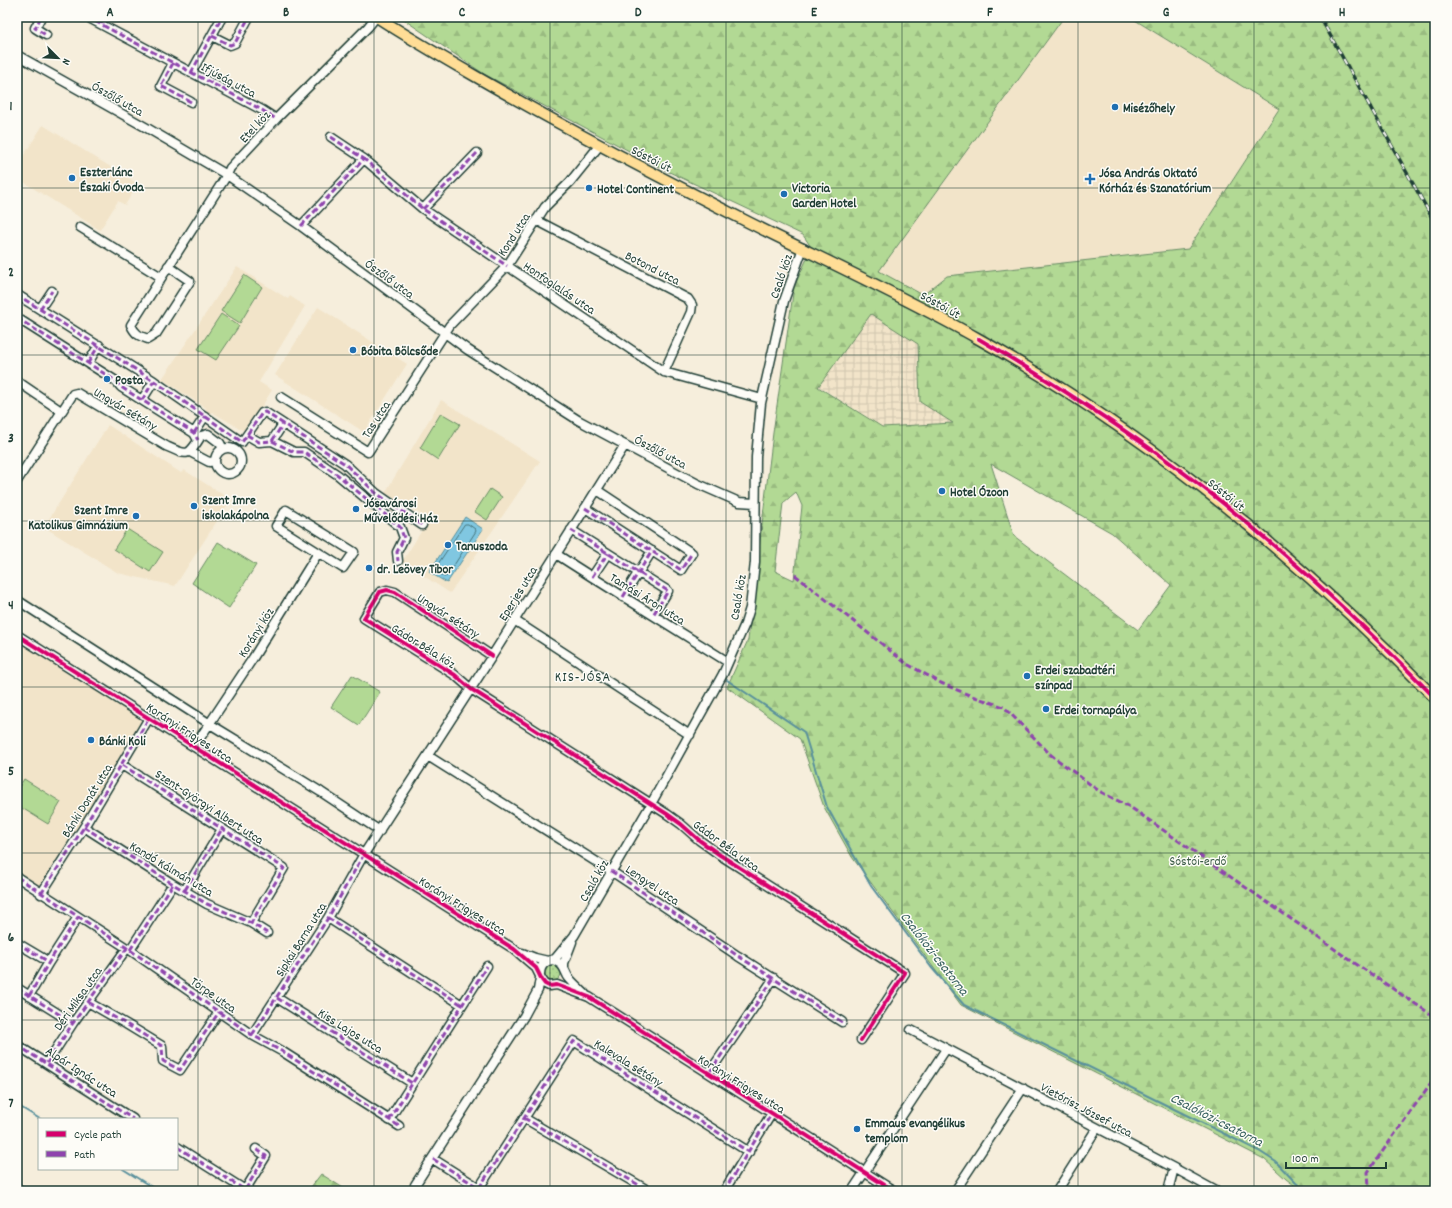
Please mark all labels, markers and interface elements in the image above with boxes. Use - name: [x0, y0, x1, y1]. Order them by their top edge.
- text: A: [106, 4, 114, 23]
- text: B: [283, 4, 289, 23]
- text: C: [459, 4, 466, 23]
- text: D: [635, 4, 642, 23]
- text: E: [811, 4, 818, 23]
- text: F: [987, 4, 993, 23]
- text: G: [1163, 4, 1170, 23]
- text: H: [1339, 4, 1346, 23]
- north arrow: [38, 38, 78, 78]
- text: N: [57, 56, 74, 68]
- street label: Ifjúság utca: [197, 59, 260, 104]
- street label: Ószőlő utca: [87, 78, 147, 123]
- text: 1: [10, 98, 13, 117]
- place label: Misézőhely: [1123, 100, 1176, 119]
- marker: Misézőhely: [1110, 102, 1120, 112]
- street label: Etel köz: [236, 107, 276, 148]
- street label: Sóstói út: [627, 142, 675, 179]
- place label: Eszterlánc Északi Óvoda: [80, 164, 144, 198]
- place label: Jósa András Oktató Kórház és Szanatórium: [1099, 165, 1211, 199]
- marker: Eszterlánc Északi Óvoda: [67, 173, 77, 183]
- marker: Jósa András Oktató Kórház és Szanatórium: [1084, 173, 1096, 185]
- place label: Victoria Garden Hotel: [792, 180, 857, 214]
- place label: Hotel Continent: [597, 181, 674, 200]
- marker: Hotel Continent: [584, 183, 594, 193]
- marker: Victoria Garden Hotel: [779, 189, 789, 199]
- street label: Kond utca: [494, 209, 537, 261]
- street label: Botond utca: [621, 247, 683, 292]
- street label: Csaló köz: [766, 252, 799, 302]
- street label: Ószőlő utca: [360, 256, 418, 305]
- street label: Honfoglalás utca: [519, 258, 599, 321]
- text: 2: [8, 264, 14, 283]
- street label: Sóstói út: [916, 287, 964, 325]
- place label: Bóbita Bölcsőde: [361, 343, 438, 362]
- marker: Bóbita Bölcsőde: [348, 345, 358, 355]
- place label: Posta: [115, 372, 144, 391]
- marker: Posta: [102, 374, 112, 384]
- street label: Ungvár sétány: [89, 384, 161, 437]
- street label: Tas utca: [358, 397, 397, 443]
- text: 3: [8, 430, 14, 449]
- street label: Ószőlő utca: [630, 431, 690, 475]
- street label: Sóstói út: [1203, 475, 1248, 517]
- place label: Hotel Ózoon: [950, 484, 1009, 503]
- marker: Hotel Ózoon: [937, 486, 947, 496]
- place label: Szent Imre iskolakápolna: [202, 492, 270, 526]
- place label: Jósavárosi Művelődési Ház: [364, 495, 439, 529]
- marker: Szent Imre iskolakápolna: [189, 501, 199, 511]
- place label: Szent Imre Katolikus Gimnázium: [28, 502, 128, 536]
- marker: Jósavárosi Művelődési Ház: [351, 504, 361, 514]
- marker: Szent Imre Katolikus Gimnázium: [131, 511, 141, 521]
- place label: Tanuszoda: [456, 538, 508, 557]
- marker: Tanuszoda: [443, 540, 453, 550]
- place label: dr. Leövey Tibor: [377, 561, 454, 580]
- street label: Eperjes utca: [495, 562, 544, 626]
- marker: dr. Leövey Tibor: [364, 563, 374, 573]
- street label: Tamási Áron utca: [605, 569, 689, 631]
- street label: Csaló köz: [726, 573, 753, 622]
- street label: Ungvár sétány: [413, 590, 483, 645]
- text: 4: [8, 597, 14, 616]
- street label: Korányi köz: [234, 605, 280, 662]
- street label: Gádor Béla köz: [387, 620, 459, 674]
- place label: Erdei szabadtéri színpad: [1035, 662, 1115, 696]
- district label: KIS-JÓSA: [555, 668, 611, 688]
- marker: Erdei szabadtéri színpad: [1022, 671, 1032, 681]
- street label: Korányi Frigyes utca: [142, 699, 236, 770]
- place label: Erdei tornapálya: [1054, 702, 1137, 721]
- marker: Erdei tornapálya: [1041, 704, 1051, 714]
- place label: Bánki Koli: [99, 733, 146, 752]
- marker: Bánki Koli: [86, 735, 96, 745]
- street label: Bánki Donát utca: [58, 760, 119, 842]
- text: 5: [8, 763, 14, 782]
- street label: Szent-Györgyi Albert utca: [151, 766, 268, 851]
- street label: Gádor Béla utca: [688, 816, 764, 878]
- street label: Kandó Kálmán utca: [125, 838, 217, 903]
- park label: Sóstói-erdő: [1170, 853, 1227, 872]
- street label: Csaló köz: [575, 857, 615, 906]
- street label: Lengyel utca: [621, 861, 683, 912]
- street label: Korányi Frigyes utca: [414, 873, 510, 942]
- street label: Sipkai Barna utca: [272, 899, 333, 981]
- water label: Csalóközi-csatorna: [894, 908, 973, 1001]
- text: 6: [8, 929, 15, 948]
- street label: Déri Miksa utca: [50, 963, 109, 1035]
- street label: Törpe utca: [186, 973, 240, 1019]
- street label: Kiss Lajos utca: [314, 1005, 386, 1060]
- street label: Kalevala sétány: [589, 1035, 667, 1093]
- street label: Alpár Ignác utca: [41, 1043, 121, 1104]
- street label: Korányi Frigyes utca: [693, 1051, 789, 1120]
- street label: Vietórisz József utca: [1037, 1079, 1136, 1144]
- water label: Csalóközi-csatorna: [1166, 1089, 1267, 1153]
- text: 7: [9, 1095, 14, 1114]
- place label: Emmaus evangélikus templom: [865, 1115, 966, 1149]
- legend: [38, 1118, 178, 1170]
- marker: Emmaus evangélikus templom: [852, 1124, 862, 1134]
- text: Cycle path: [74, 1127, 122, 1144]
- scale bar: [1286, 1144, 1386, 1170]
- text: Path: [74, 1147, 95, 1164]
- text: 100 m: [1292, 1151, 1319, 1168]

